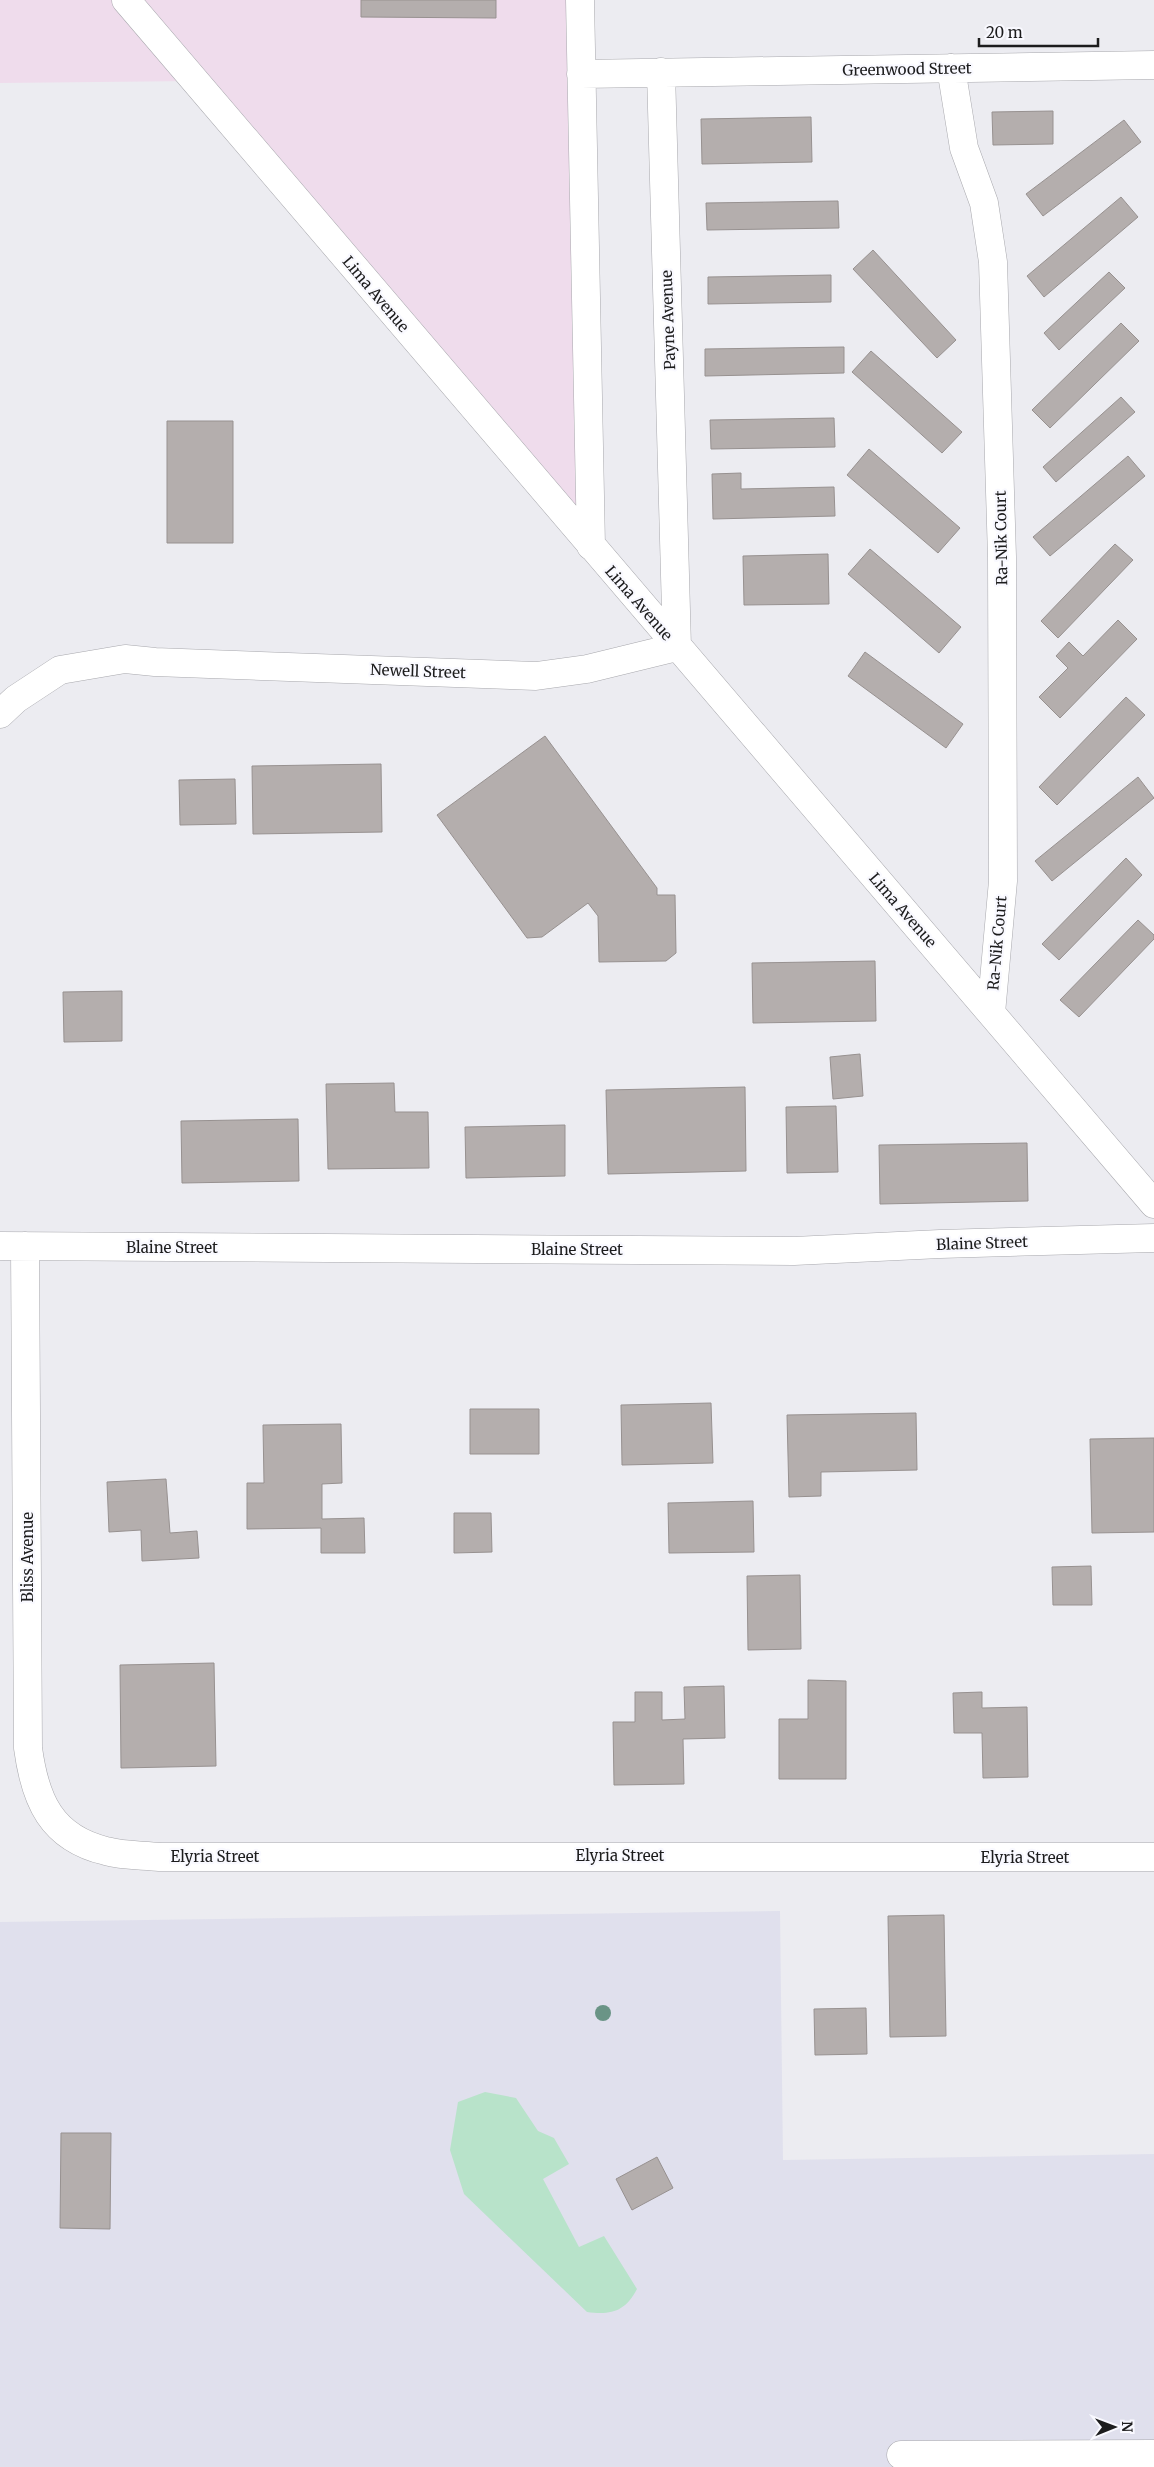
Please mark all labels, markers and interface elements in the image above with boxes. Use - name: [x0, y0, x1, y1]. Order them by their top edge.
- scale bar: [979, 15, 1098, 47]
- text: 20 m: [986, 23, 1023, 42]
- street label: Greenwood Street: [842, 58, 972, 80]
- street label: Lima Avenue: [339, 252, 413, 336]
- street label: Payne Avenue: [657, 270, 679, 370]
- street label: Ra-Nik Court: [991, 490, 1011, 586]
- street label: Lima Avenue: [601, 562, 677, 645]
- street label: Newell Street: [370, 660, 466, 682]
- street label: Lima Avenue: [865, 869, 941, 952]
- street label: Ra-Nik Court: [983, 895, 1011, 991]
- street label: Blaine Street: [936, 1232, 1028, 1254]
- street label: Blaine Street: [126, 1238, 218, 1257]
- street label: Blaine Street: [531, 1240, 623, 1259]
- street label: Bliss Avenue: [18, 1512, 37, 1602]
- street label: Elyria Street: [576, 1846, 665, 1865]
- street label: Elyria Street: [171, 1847, 260, 1866]
- street label: Elyria Street: [981, 1848, 1070, 1867]
- north arrow: [1089, 2402, 1139, 2452]
- text: N: [1118, 2421, 1136, 2432]

